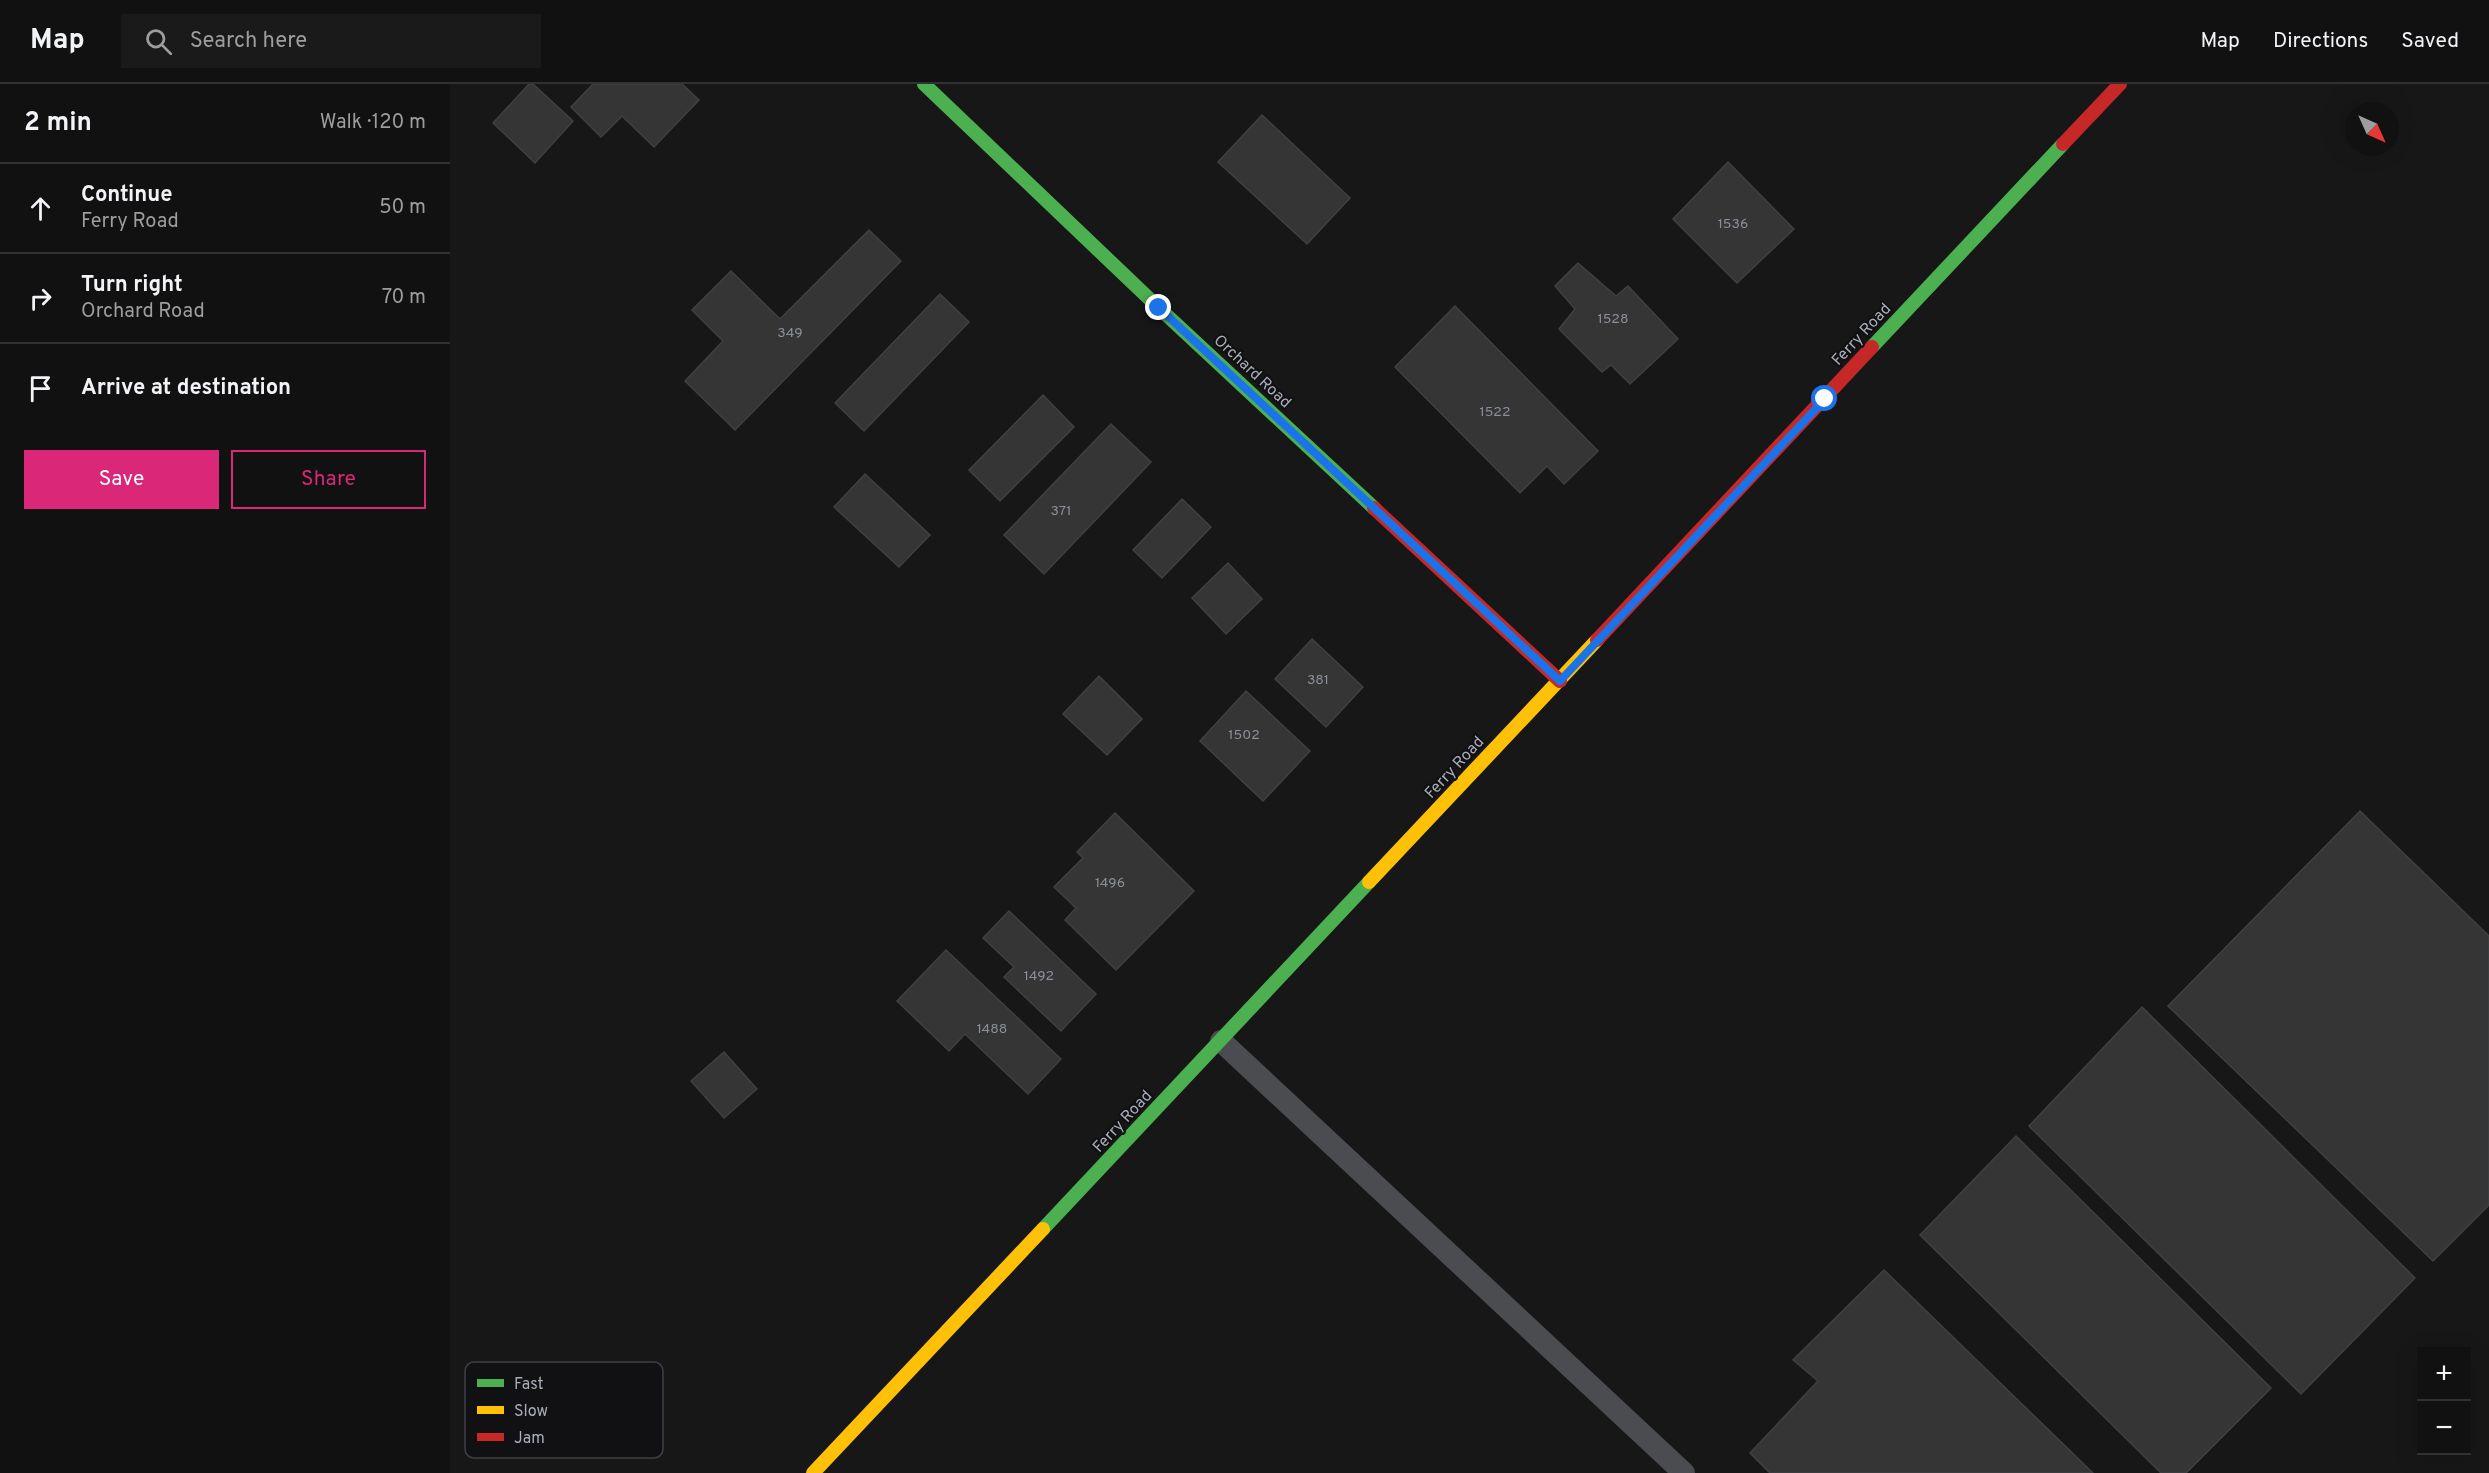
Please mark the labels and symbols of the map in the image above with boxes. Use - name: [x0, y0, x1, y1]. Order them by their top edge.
- north arrow: [2345, 102, 2399, 156]
- house number: 1536: [1718, 216, 1748, 233]
- route end: [1145, 294, 1171, 320]
- street label: Ferry Road: [1828, 300, 1896, 370]
- house number: 1528: [1598, 311, 1628, 328]
- house number: 349: [777, 325, 803, 342]
- street label: Orchard Road: [1209, 331, 1295, 413]
- route start: [1811, 385, 1837, 411]
- house number: 1522: [1480, 404, 1510, 421]
- house number: 371: [1050, 503, 1072, 520]
- house number: 381: [1307, 672, 1329, 689]
- house number: 1502: [1228, 727, 1260, 744]
- street label: Ferry Road: [1421, 733, 1489, 803]
- house number: 1496: [1095, 875, 1125, 892]
- house number: 1492: [1024, 968, 1054, 985]
- house number: 1488: [977, 1021, 1007, 1038]
- street label: Ferry Road: [1089, 1087, 1157, 1157]
- legend: [465, 1362, 663, 1458]
- text: Fast: [514, 1375, 544, 1395]
- text: Slow: [514, 1402, 548, 1422]
- text: Jam: [514, 1429, 545, 1449]

